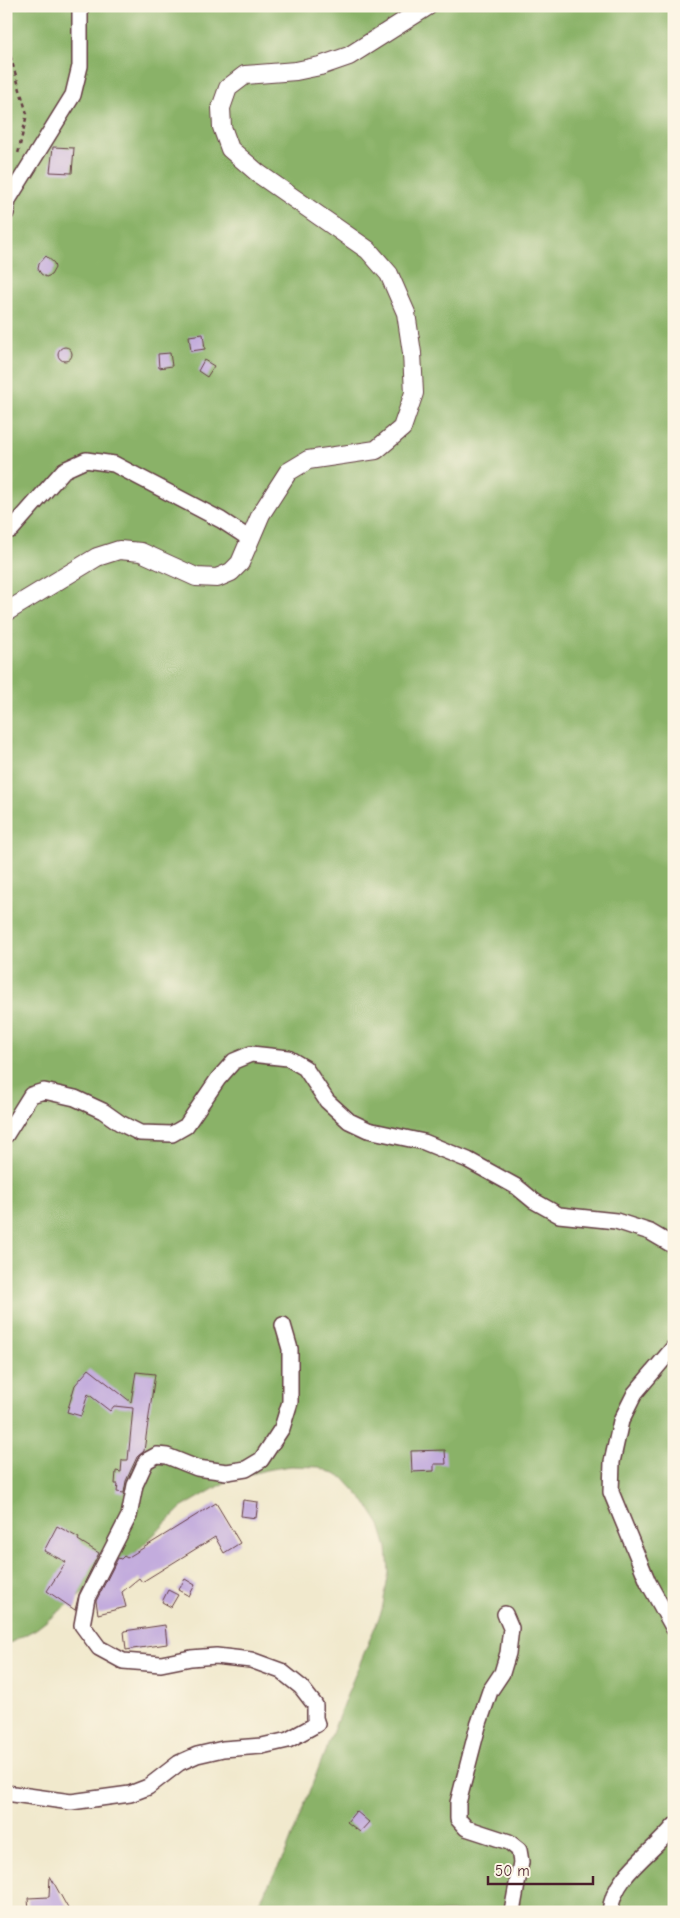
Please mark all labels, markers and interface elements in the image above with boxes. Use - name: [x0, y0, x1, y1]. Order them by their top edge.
- scale bar: [488, 1853, 592, 1885]
- text: 50 m: [495, 1862, 530, 1880]

